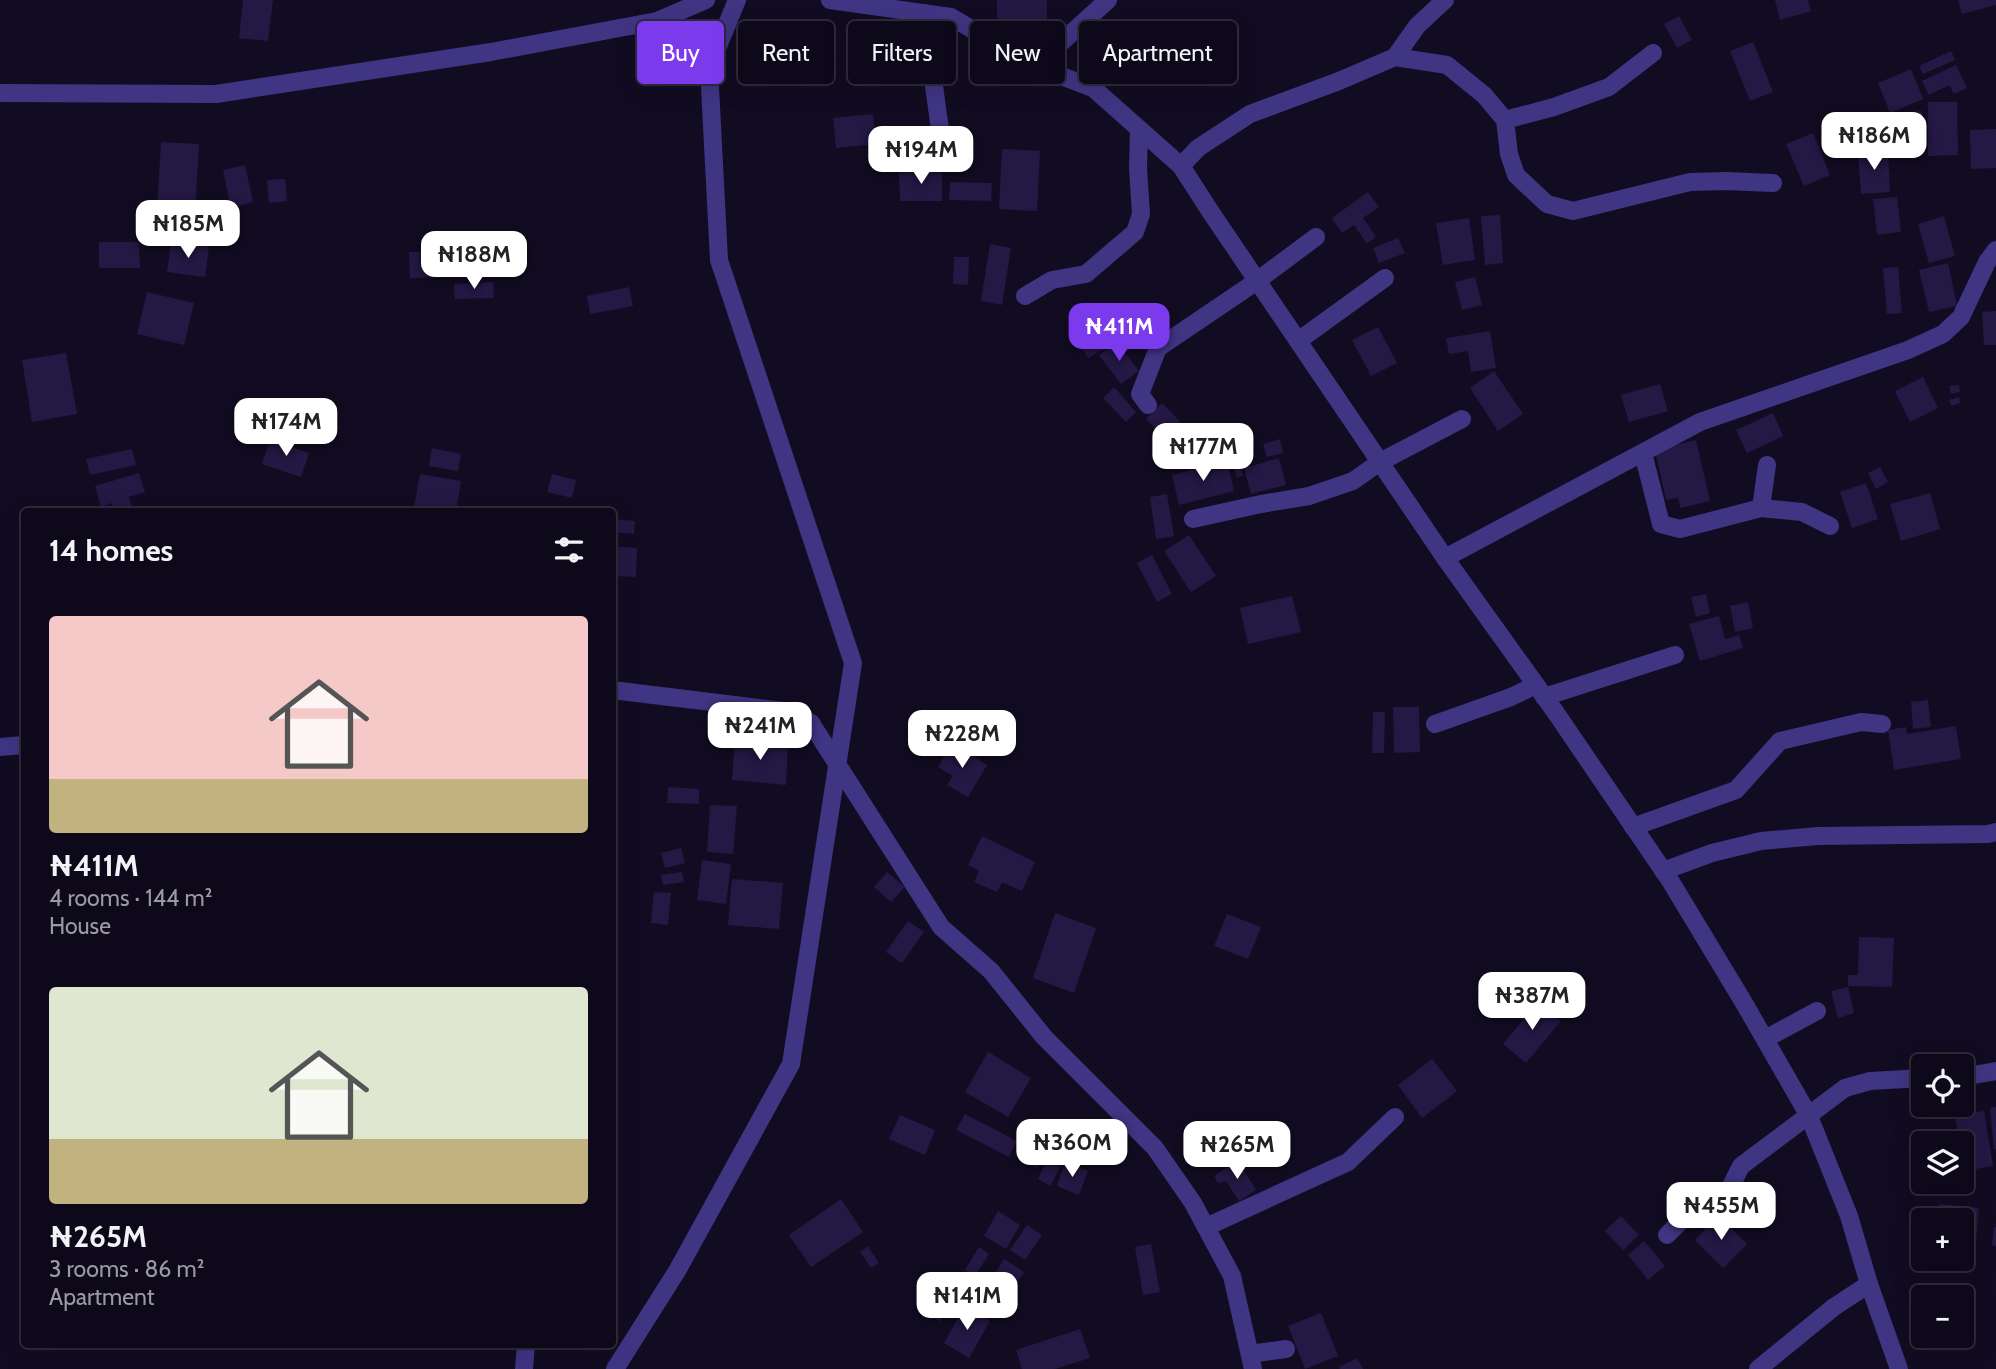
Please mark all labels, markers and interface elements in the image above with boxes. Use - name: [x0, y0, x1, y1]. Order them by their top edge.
- chip: Buy: [637, 21, 724, 84]
- chip: Rent: [738, 21, 834, 84]
- chip: Filters: [848, 21, 956, 84]
- chip: New: [970, 21, 1065, 84]
- chip: Apartment: [1079, 21, 1237, 84]
- pin: ₦186M: [1825, 113, 1923, 172]
- text: ₦186M: [1837, 121, 1911, 149]
- pin: ₦194M: [872, 127, 970, 186]
- text: ₦194M: [884, 135, 958, 163]
- pin: ₦185M: [139, 201, 237, 260]
- text: ₦185M: [152, 209, 224, 237]
- pin: ₦188M: [425, 232, 523, 291]
- text: ₦188M: [437, 240, 511, 268]
- pin: ₦411M: [1070, 304, 1168, 363]
- text: ₦411M: [1085, 312, 1153, 340]
- pin: ₦174M: [237, 398, 335, 458]
- text: ₦174M: [250, 407, 322, 435]
- pin: ₦177M: [1154, 424, 1252, 483]
- text: ₦177M: [1168, 432, 1238, 460]
- icon: filters: [550, 531, 588, 569]
- text: 14 homes: [49, 532, 173, 569]
- icon: home: [256, 661, 382, 787]
- pin: ₦241M: [711, 702, 809, 762]
- pin: ₦228M: [913, 710, 1011, 770]
- text: ₦241M: [724, 711, 796, 739]
- text: ₦228M: [924, 719, 1000, 747]
- text: ₦411M: [49, 847, 139, 884]
- text: 4 rooms · 144 m²: [49, 884, 212, 912]
- text: House: [49, 912, 111, 940]
- pin: ₦387M: [1483, 972, 1581, 1032]
- text: ₦387M: [1494, 981, 1570, 1009]
- icon: home: [256, 1032, 382, 1158]
- map controls: [1911, 1054, 1974, 1348]
- button: locate: [1911, 1054, 1974, 1117]
- pin: ₦360M: [1023, 1120, 1121, 1179]
- pin: ₦265M: [1188, 1122, 1286, 1181]
- text: ₦360M: [1032, 1128, 1112, 1156]
- text: ₦265M: [1199, 1130, 1275, 1158]
- button: layers: [1911, 1131, 1974, 1194]
- pin: ₦455M: [1672, 1182, 1770, 1242]
- text: ₦455M: [1683, 1191, 1759, 1219]
- button: +: [1911, 1208, 1974, 1271]
- text: ₦265M: [49, 1218, 147, 1255]
- text: 3 rooms · 86 m²: [49, 1255, 204, 1283]
- pin: ₦141M: [918, 1272, 1016, 1332]
- text: ₦141M: [933, 1281, 1001, 1309]
- text: Apartment: [49, 1283, 154, 1311]
- button: −: [1911, 1285, 1974, 1348]

